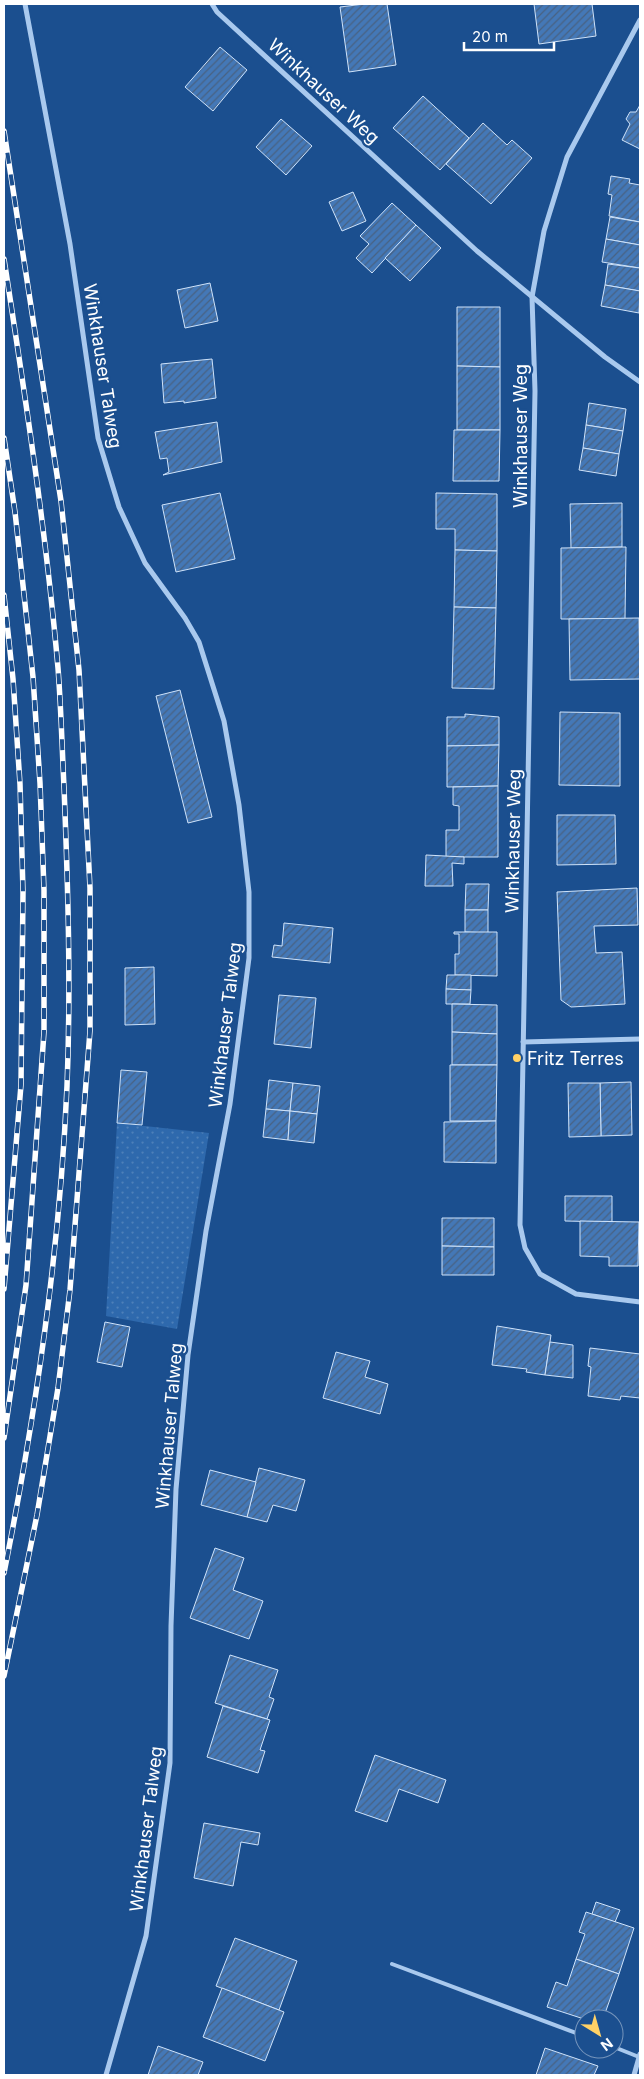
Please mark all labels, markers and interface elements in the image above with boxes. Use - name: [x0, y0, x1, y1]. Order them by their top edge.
- scale bar: [464, 20, 554, 52]
- text: 20 m: [472, 27, 508, 46]
- street label: Winkhauser Weg: [264, 34, 384, 148]
- street label: Winkhauser Talweg: [80, 282, 126, 450]
- street label: Winkhauser Weg: [510, 364, 531, 508]
- street label: Winkhauser Weg: [501, 769, 525, 913]
- street label: Winkhauser Talweg: [204, 941, 246, 1109]
- place label: Fritz Terres: [527, 1048, 624, 1069]
- marker: Fritz Terres: [511, 1052, 523, 1064]
- street label: Winkhauser Talweg: [151, 1342, 187, 1510]
- street label: Winkhauser Talweg: [125, 1745, 167, 1913]
- north arrow: [574, 2009, 624, 2059]
- text: N: [598, 2035, 617, 2055]

